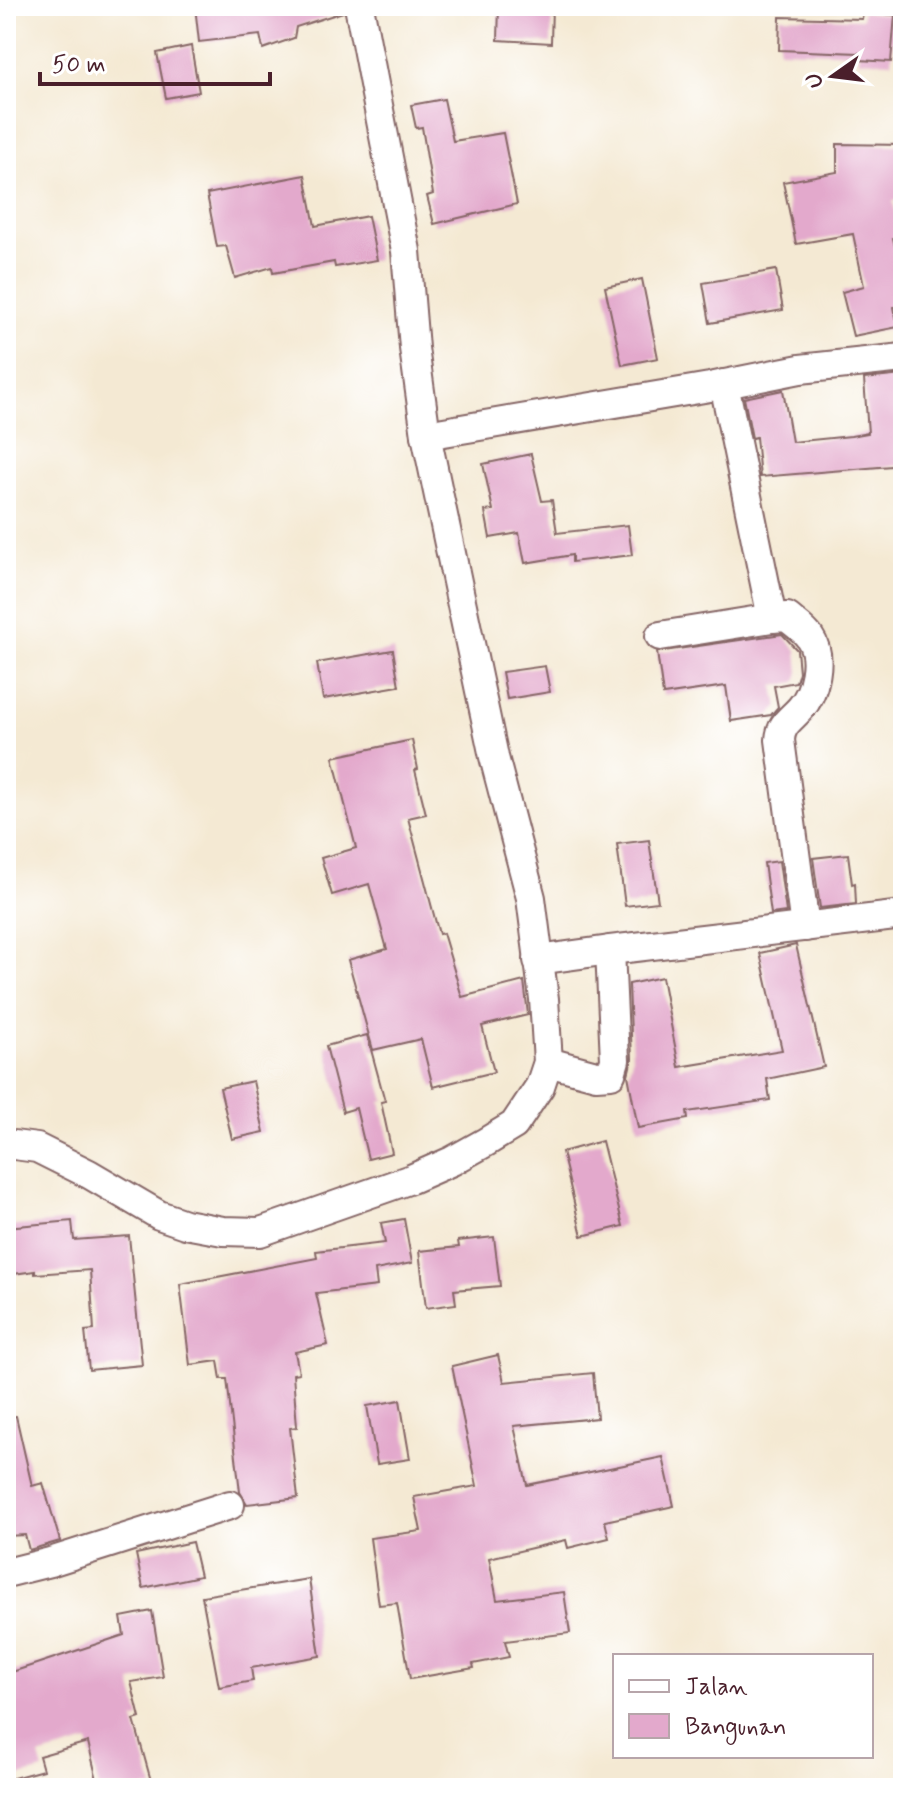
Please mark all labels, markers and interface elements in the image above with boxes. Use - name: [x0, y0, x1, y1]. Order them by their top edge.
- scale bar: [40, 36, 270, 86]
- north arrow: [793, 36, 873, 116]
- text: 50 m: [52, 50, 106, 81]
- text: U: [800, 70, 831, 91]
- legend: [613, 1654, 873, 1758]
- text: Jalan: [685, 1672, 748, 1703]
- text: Bangunan: [685, 1712, 786, 1745]

